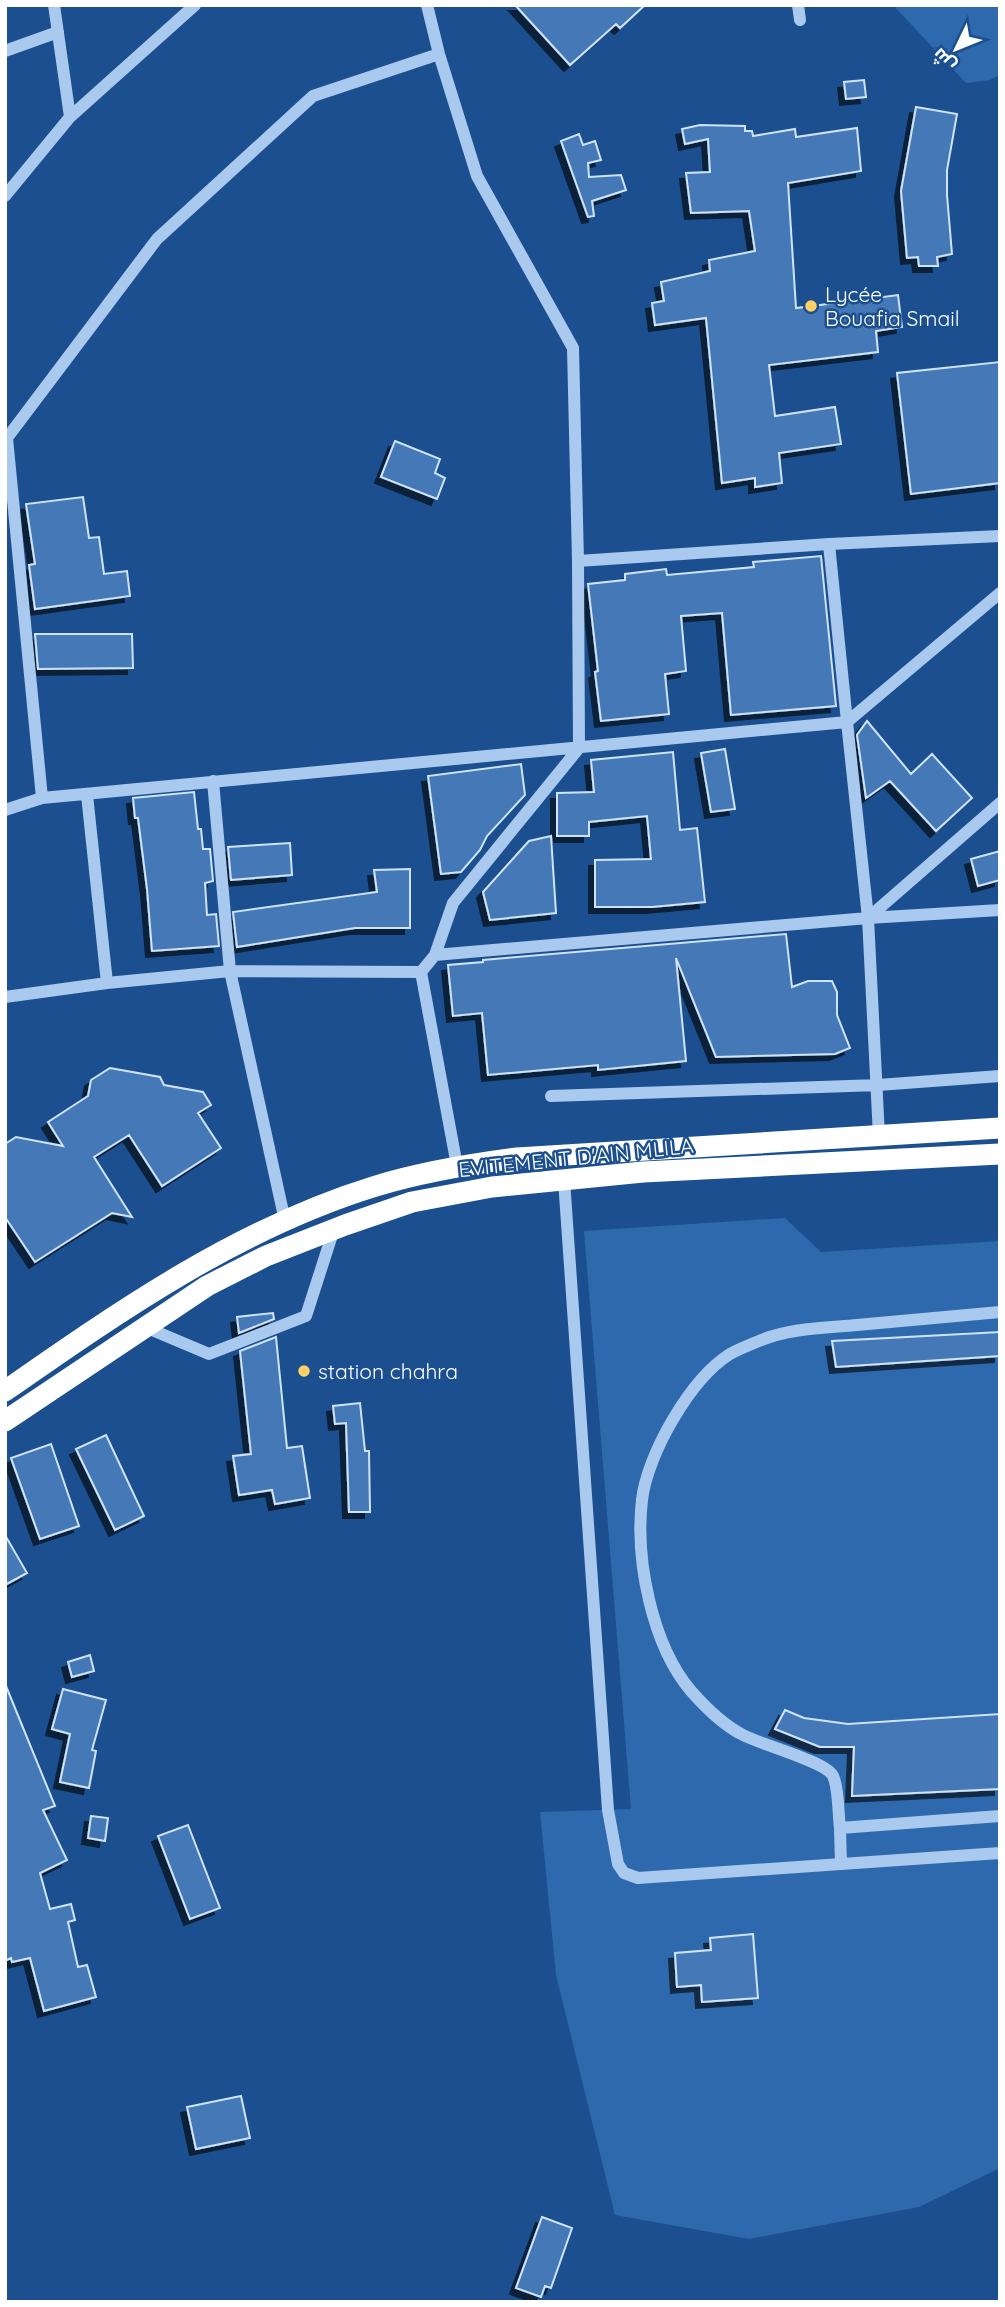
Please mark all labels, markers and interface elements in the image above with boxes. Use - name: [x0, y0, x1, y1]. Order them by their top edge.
- north arrow: [921, 14, 991, 84]
- text: ش: [926, 43, 961, 78]
- place label: Lycée Bouafia Smail: [825, 281, 960, 331]
- marker: Lycée Bouafia Smail: [803, 298, 819, 314]
- street label: EVITEMENT D'AIN MLILA: [457, 1132, 695, 1182]
- place label: station chahra: [318, 1358, 458, 1384]
- marker: station chahra: [296, 1363, 312, 1379]

